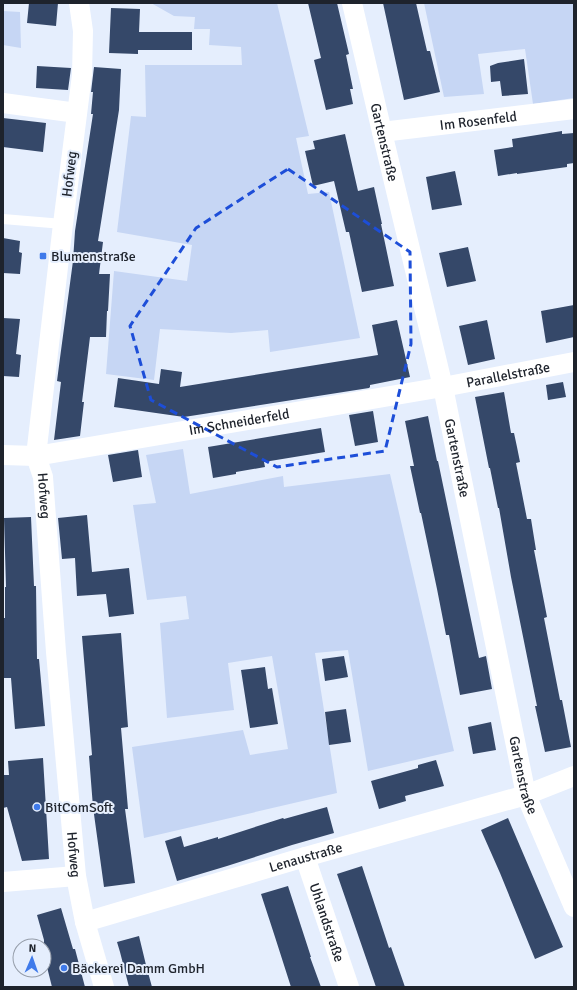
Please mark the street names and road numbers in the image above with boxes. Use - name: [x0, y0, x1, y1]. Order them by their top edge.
- street label: Gartenstraße: [367, 102, 402, 183]
- street label: Im Rosenfeld: [439, 108, 518, 134]
- street label: Hofweg: [58, 150, 81, 198]
- street label: Parallelstraße: [465, 359, 551, 391]
- street label: Im Schneiderfeld: [188, 405, 291, 439]
- street label: Gartenstraße: [441, 417, 473, 499]
- street label: Hofweg: [34, 472, 54, 519]
- street label: Gartenstraße: [505, 735, 541, 817]
- street label: Hofweg: [63, 831, 84, 878]
- street label: Lenaustraße: [267, 839, 344, 876]
- street label: Uhlandstraße: [305, 881, 348, 964]

